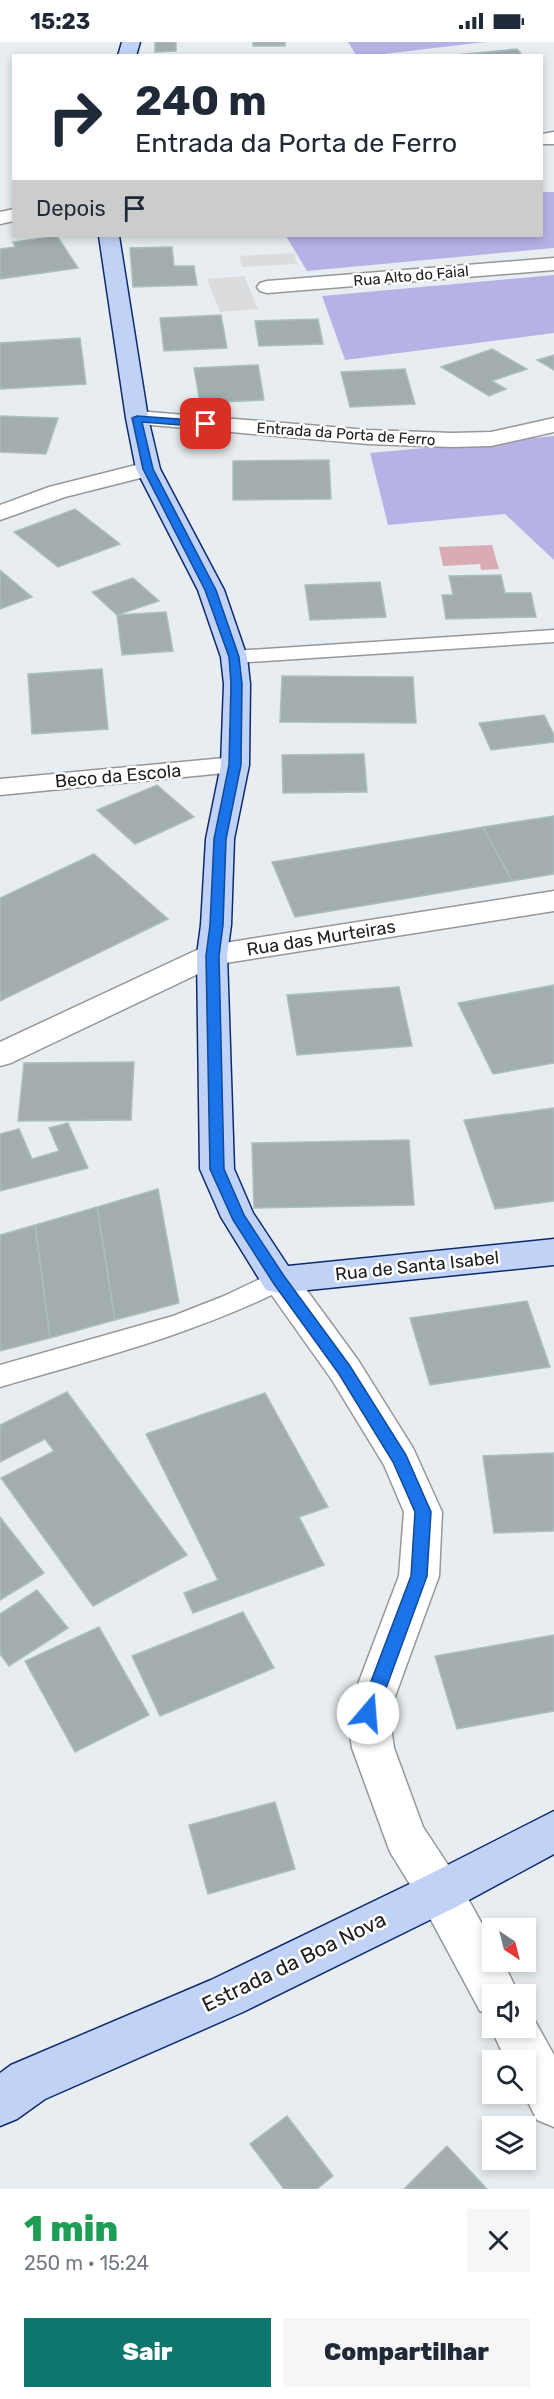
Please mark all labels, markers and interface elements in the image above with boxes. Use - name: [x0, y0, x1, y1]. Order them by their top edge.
- text: 15:23: [30, 8, 90, 35]
- text: 240 m: [135, 76, 267, 126]
- icon: right: [36, 78, 114, 156]
- text: Entrada da Porta de Ferro: [135, 127, 457, 159]
- icon: arrive: [118, 192, 151, 225]
- text: Depois: [36, 195, 106, 222]
- street label: Rua Alto do Faial: [353, 262, 469, 290]
- pin: [180, 398, 231, 449]
- icon: arrive: [189, 407, 222, 440]
- street label: Entrada da Porta de Ferro: [256, 419, 436, 449]
- street label: Beco da Escola: [54, 760, 182, 792]
- street label: Rua das Murteiras: [245, 915, 397, 961]
- street label: Rua de Santa Isabel: [334, 1246, 500, 1286]
- position arrow: [336, 1681, 400, 1745]
- street label: Estrada da Boa Nova: [198, 1906, 390, 2017]
- north arrow: [482, 1918, 536, 1972]
- map controls: [482, 1918, 536, 2170]
- button: sound: [482, 1984, 536, 2038]
- button: search: [482, 2050, 536, 2104]
- button: layers: [482, 2116, 536, 2170]
- text: 1 min: [24, 2207, 118, 2250]
- button: close: [467, 2209, 530, 2272]
- text: 250 m · 15:24: [24, 2251, 149, 2275]
- button: Sair: [24, 2318, 271, 2387]
- button: Compartilhar: [283, 2318, 530, 2387]

